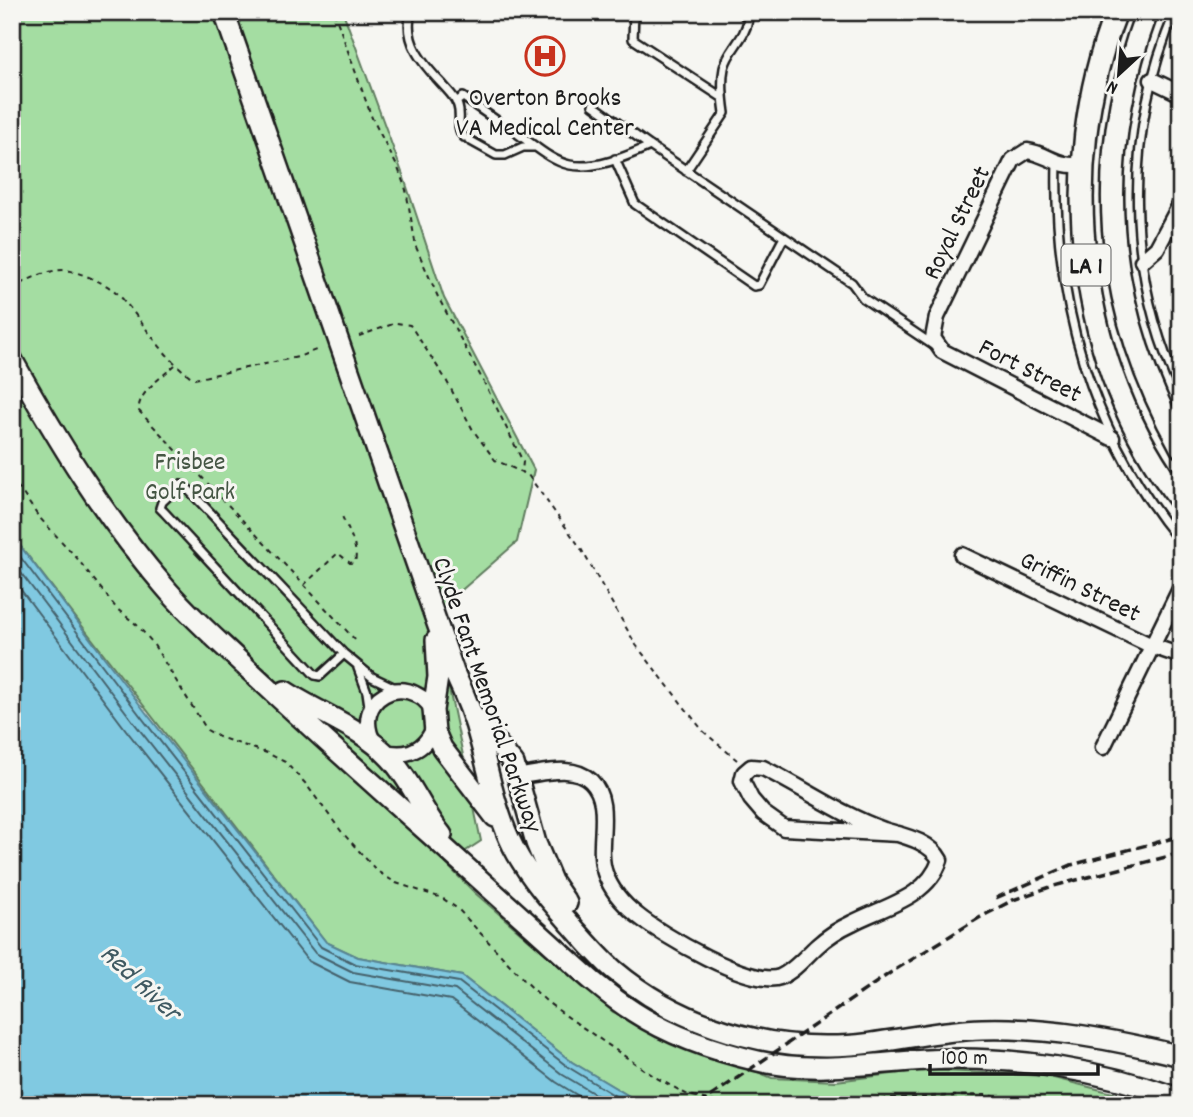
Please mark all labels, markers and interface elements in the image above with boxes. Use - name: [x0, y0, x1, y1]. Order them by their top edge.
- hospital icon: Overton Brooks VA Medical Center: [524, 35, 566, 77]
- north arrow: [1084, 38, 1154, 108]
- text: N: [1103, 72, 1123, 100]
- place label: Overton Brooks VA Medical Center: [456, 81, 634, 148]
- street label: Royal Street: [915, 160, 1002, 287]
- road number: LA 1: [1062, 244, 1110, 286]
- street label: Fort Street: [971, 330, 1088, 414]
- park label: Frisbee Golf Park: [145, 445, 235, 512]
- street label: Griffin Street: [1013, 543, 1147, 634]
- street label: Clyde Fant Memorial Parkway: [421, 552, 550, 838]
- water label: Red River: [89, 936, 191, 1035]
- scale bar: [930, 1033, 1098, 1077]
- text: 100 m: [941, 1045, 988, 1075]

